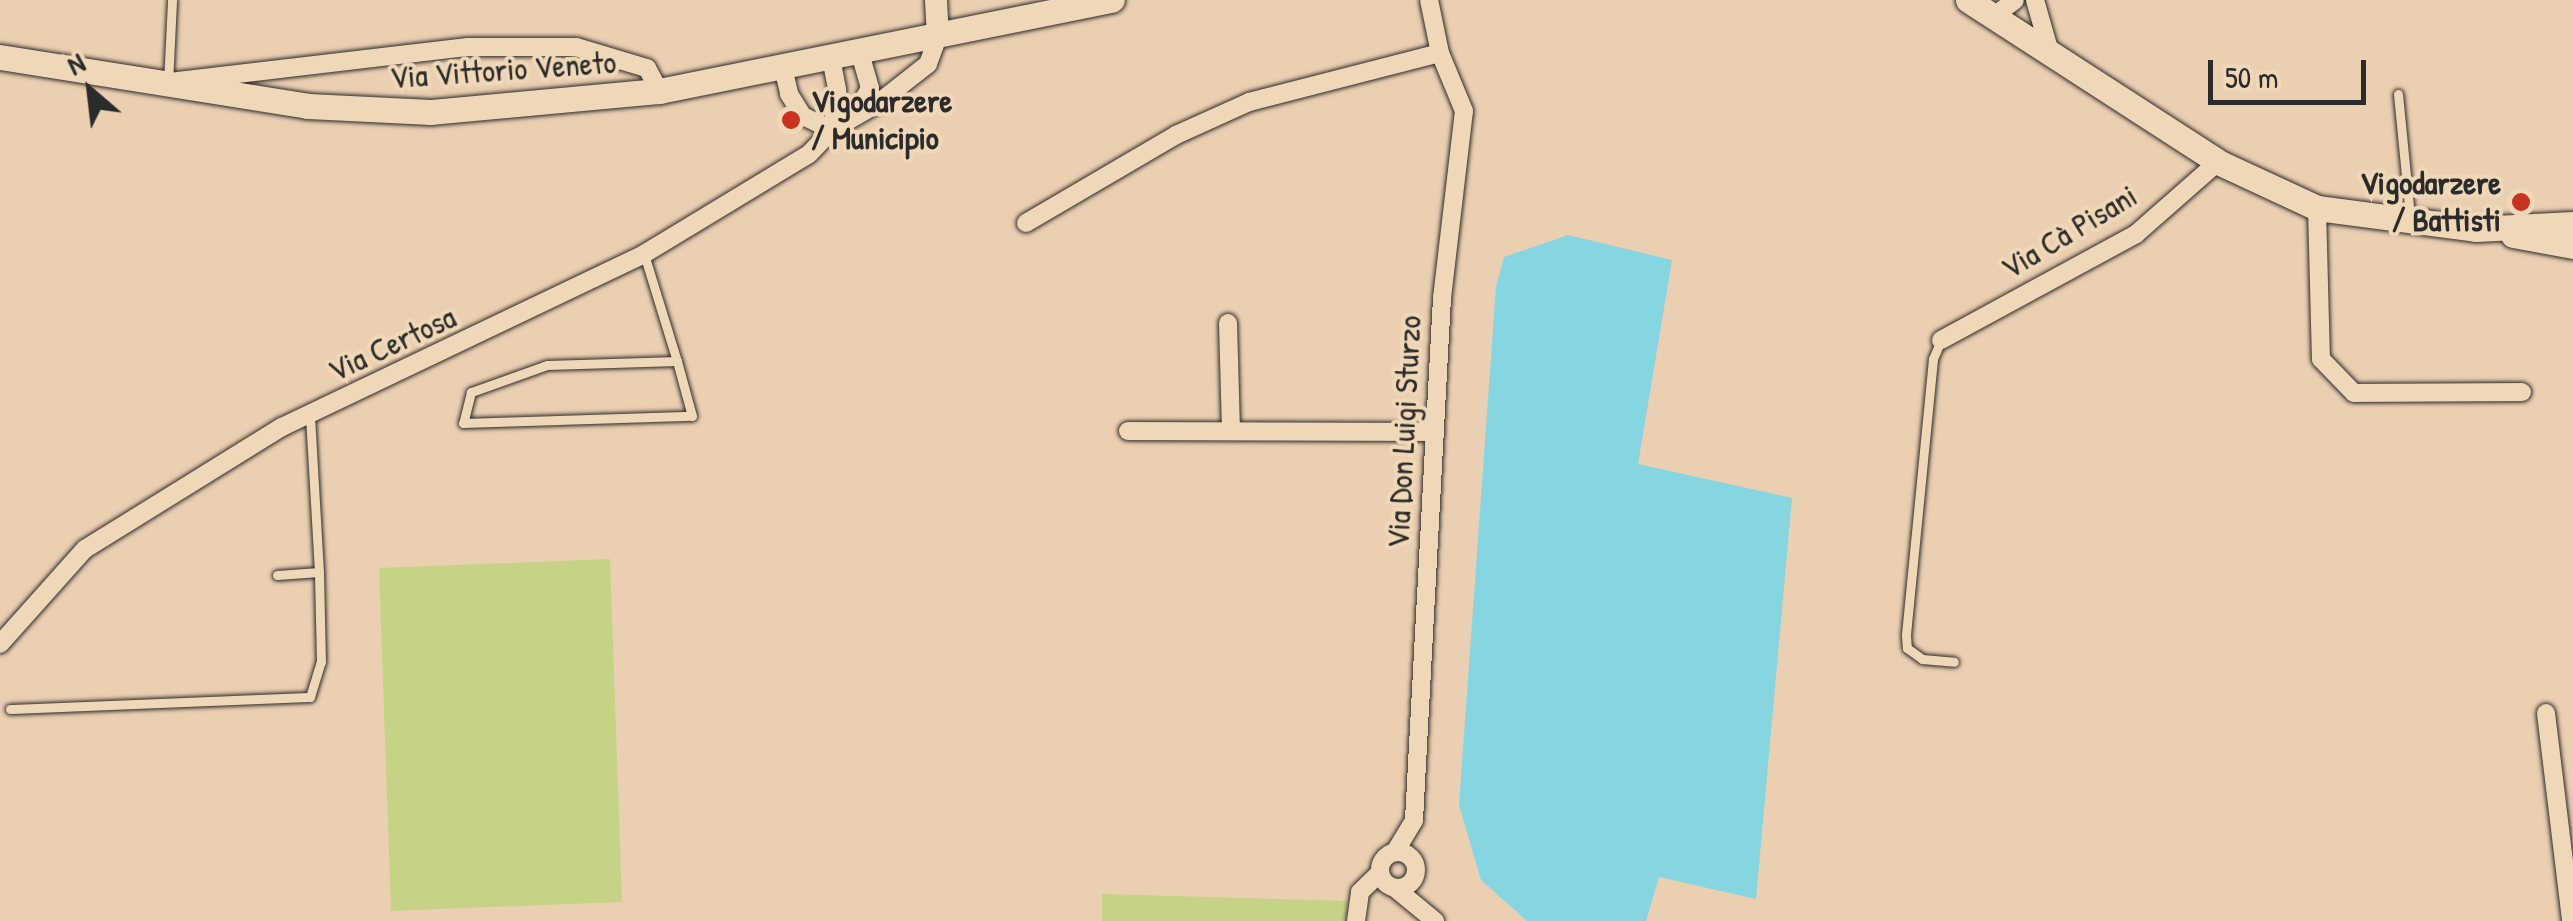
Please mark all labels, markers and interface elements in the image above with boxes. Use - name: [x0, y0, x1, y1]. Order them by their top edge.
- north arrow: [40, 40, 140, 140]
- scale bar: [2213, 40, 2370, 102]
- text: N: [60, 43, 91, 84]
- street label: Via Vittorio Veneto: [389, 43, 617, 97]
- text: 50 m: [2225, 57, 2278, 97]
- place label: Vigodarzere / Municipio: [811, 83, 952, 158]
- marker: Vigodarzere / Municipio: [780, 109, 802, 131]
- place label: Vigodarzere / Battisti: [2360, 165, 2501, 240]
- street label: Via Cà Pisani: [1994, 177, 2144, 287]
- marker: Vigodarzere / Battisti: [2510, 191, 2532, 213]
- street label: Via Certosa: [322, 298, 462, 390]
- street label: Via Don Luigi Sturzo: [1379, 315, 1429, 549]

